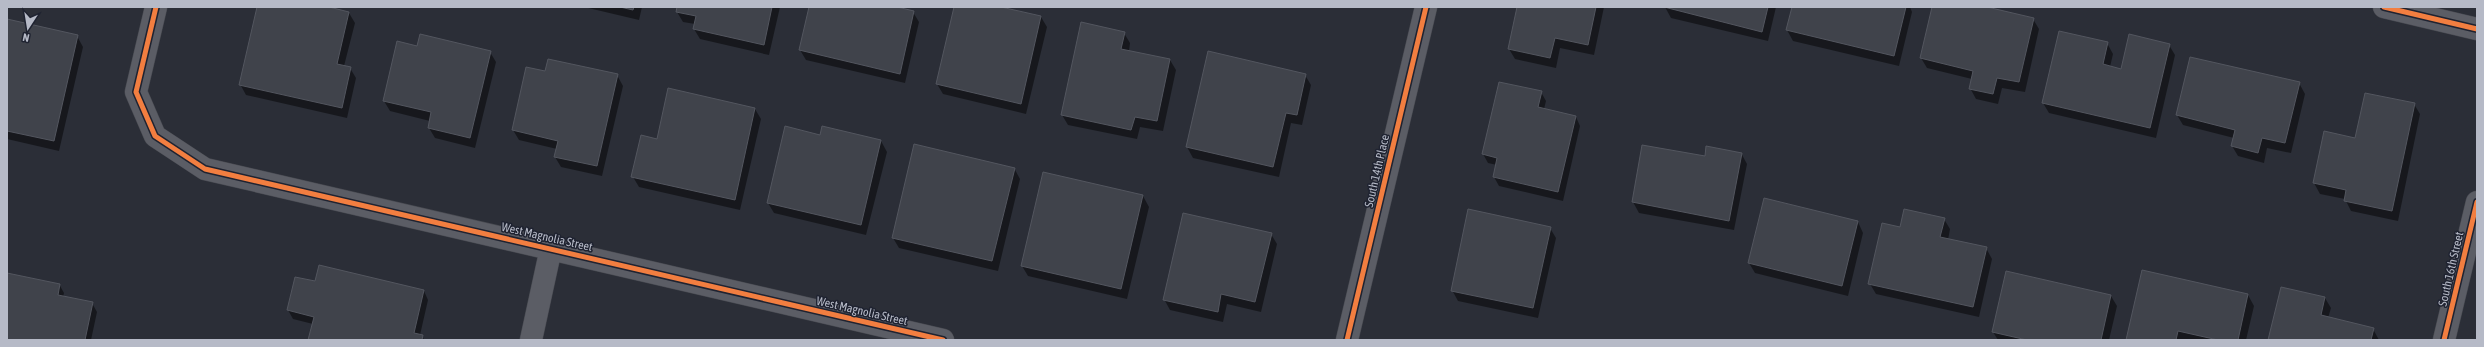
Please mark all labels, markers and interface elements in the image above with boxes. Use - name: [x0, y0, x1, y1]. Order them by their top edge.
- north arrow: [8, 8, 48, 48]
- text: N: [21, 31, 30, 44]
- street label: South 14th Place: [1362, 133, 1392, 209]
- street label: West Magnolia Street: [500, 220, 594, 254]
- street label: South 16th Street: [2436, 230, 2466, 308]
- street label: West Magnolia Street: [815, 294, 909, 328]

